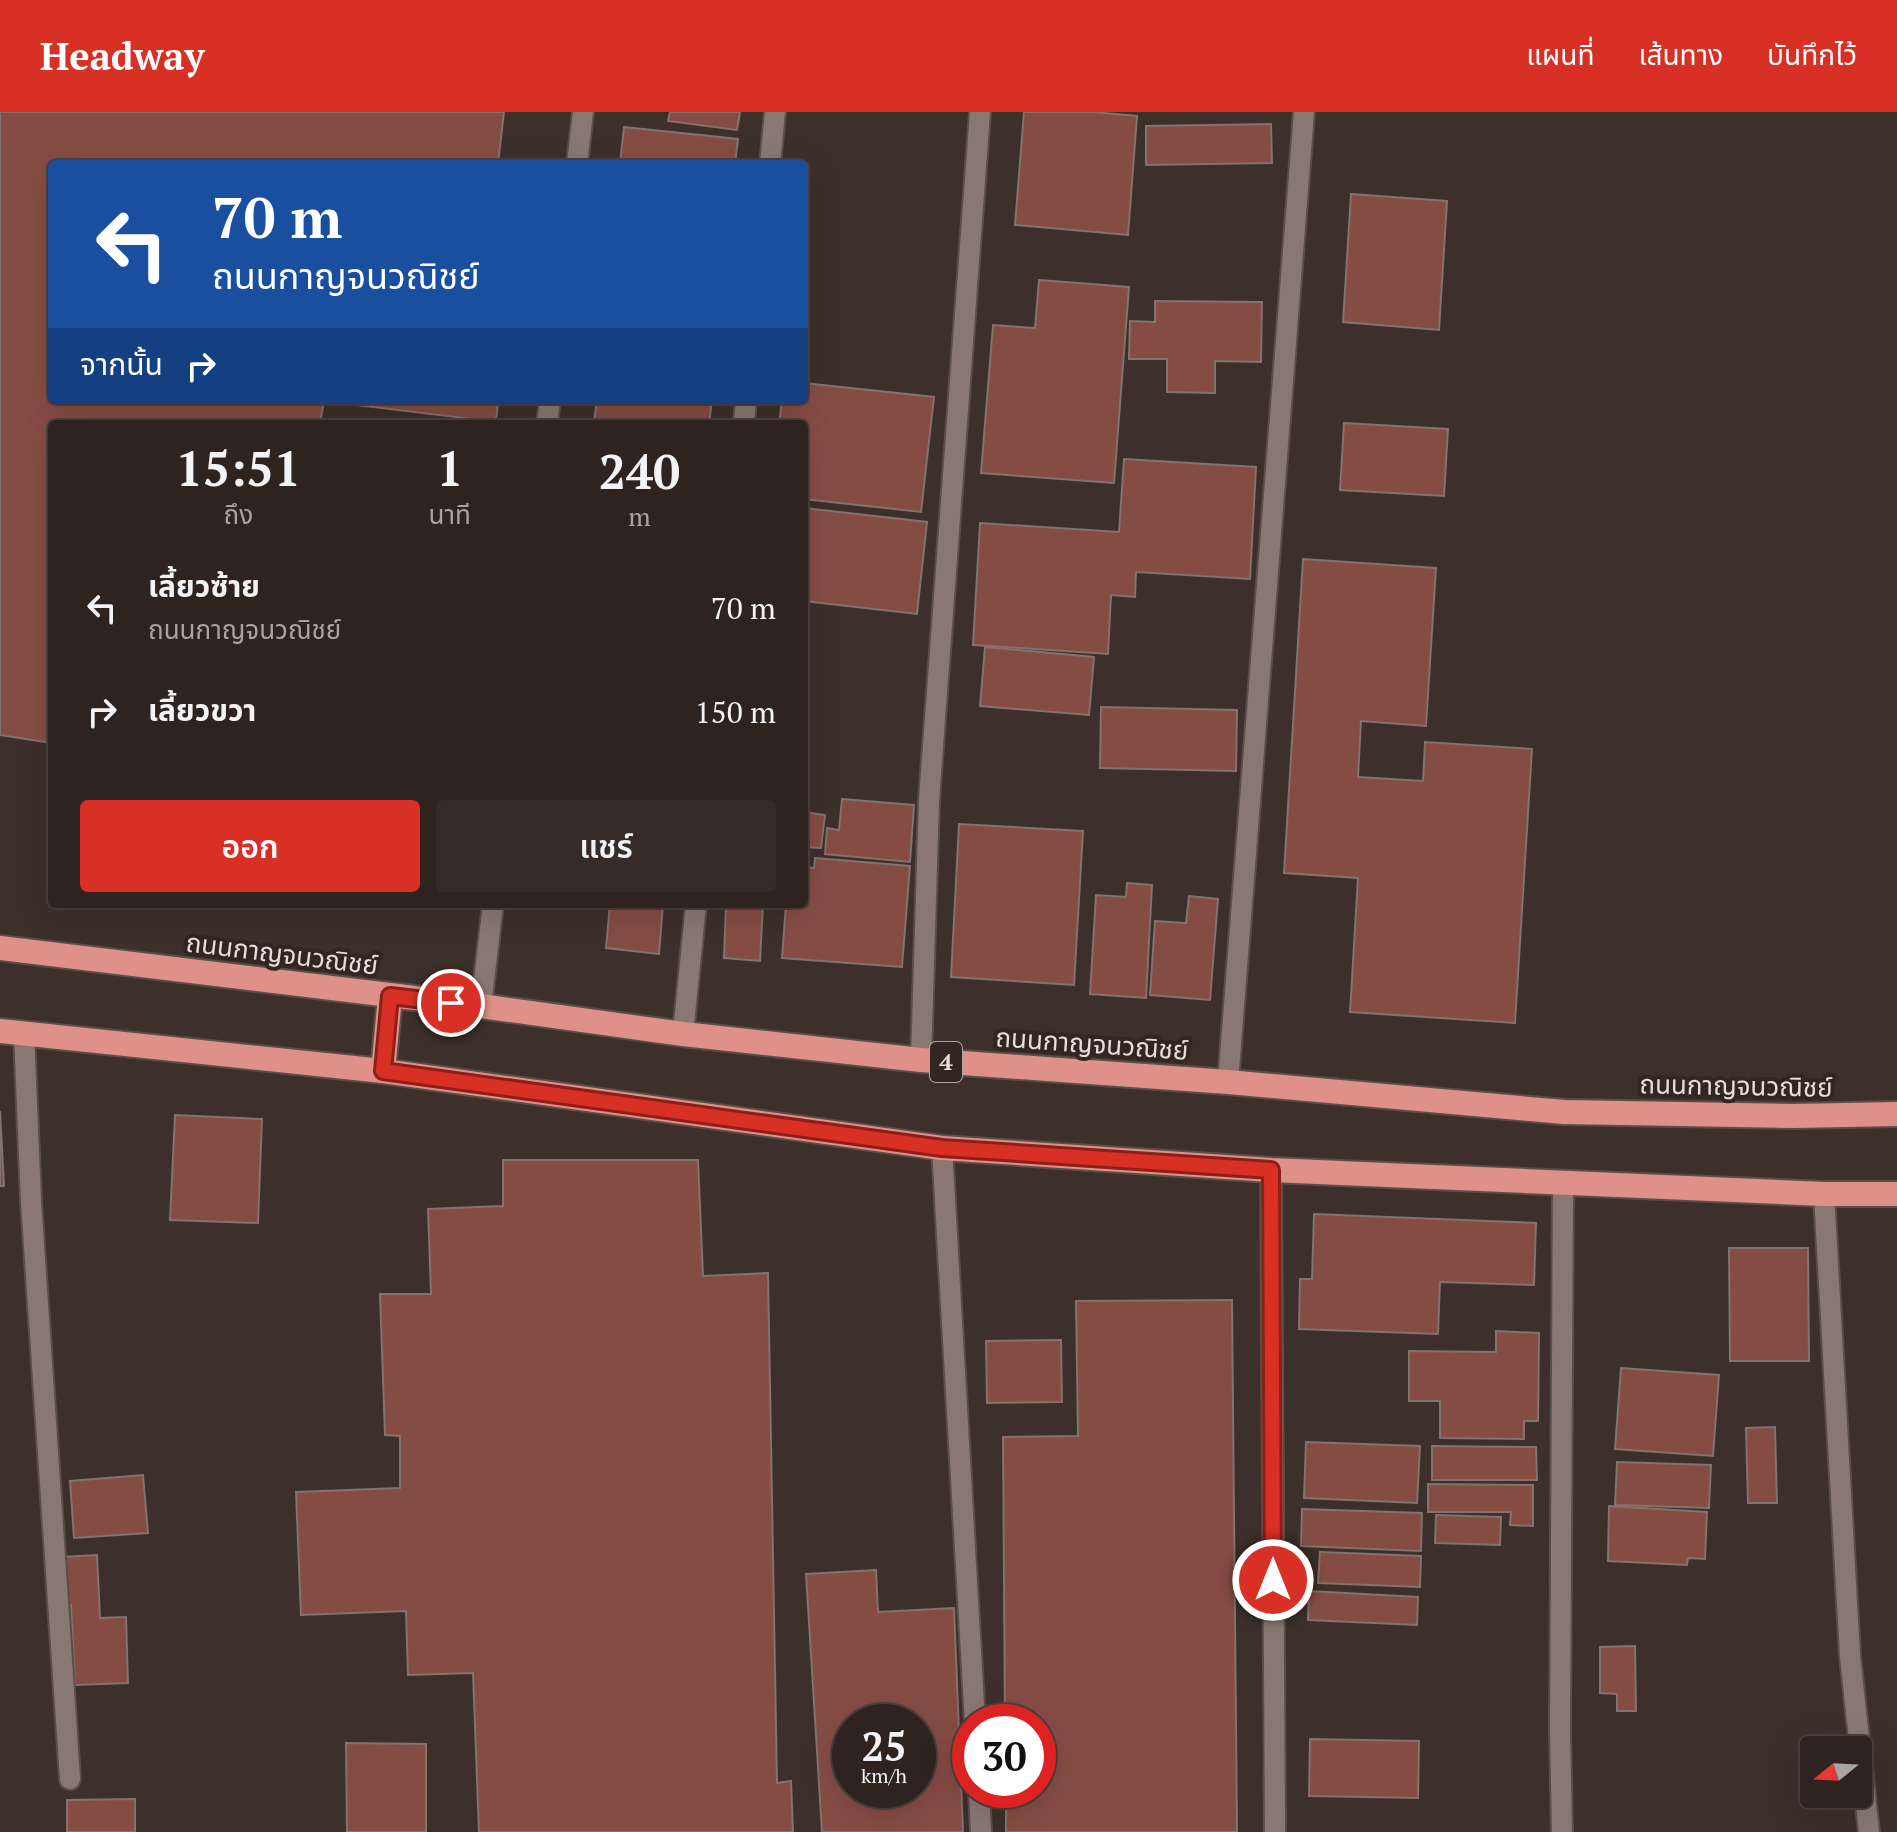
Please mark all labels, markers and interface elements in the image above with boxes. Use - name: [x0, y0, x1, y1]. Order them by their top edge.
- text: Headway: [40, 31, 205, 81]
- text: แผนที่: [1526, 36, 1594, 73]
- text: เส้นทาง: [1638, 36, 1723, 73]
- text: บันทึกไว้: [1767, 36, 1857, 73]
- text: 70 m: [212, 180, 342, 254]
- icon: left: [80, 192, 184, 296]
- text: ถนนกาญจนวณิชย์: [212, 252, 480, 299]
- text: จากนั้น: [80, 344, 163, 384]
- icon: right: [179, 344, 223, 388]
- text: 15:51: [176, 436, 301, 500]
- text: 1: [436, 436, 463, 500]
- text: 240: [599, 439, 680, 503]
- text: ถึง: [223, 497, 253, 531]
- text: นาที: [429, 497, 471, 531]
- text: m: [628, 499, 651, 533]
- text: เลี้ยวซ้าย: [148, 566, 260, 606]
- icon: left: [80, 586, 124, 630]
- text: 70 m: [711, 588, 776, 628]
- text: ถนนกาญจนวณิชย์: [148, 612, 341, 646]
- icon: right: [80, 690, 124, 734]
- text: เลี้ยวขวา: [148, 690, 256, 730]
- text: 150 m: [695, 692, 776, 732]
- button: ออก: [80, 800, 420, 892]
- button: แชร์: [436, 800, 776, 892]
- street label: ถนนกาญจนวณิชย์: [184, 924, 380, 982]
- pin: [417, 969, 485, 1037]
- icon: arrive: [429, 981, 473, 1025]
- street label: ถนนกาญจนวณิชย์: [994, 1019, 1190, 1067]
- road number: 4: [930, 1042, 962, 1082]
- street label: ถนนกาญจนวณิชย์: [1639, 1066, 1833, 1104]
- position arrow: [1231, 1538, 1315, 1622]
- speed limit sign: 30: [952, 1704, 1056, 1808]
- text: 25: [861, 1719, 907, 1772]
- north arrow: [1800, 1736, 1872, 1808]
- map controls: [1800, 1736, 1872, 1808]
- text: km/h: [861, 1762, 907, 1789]

